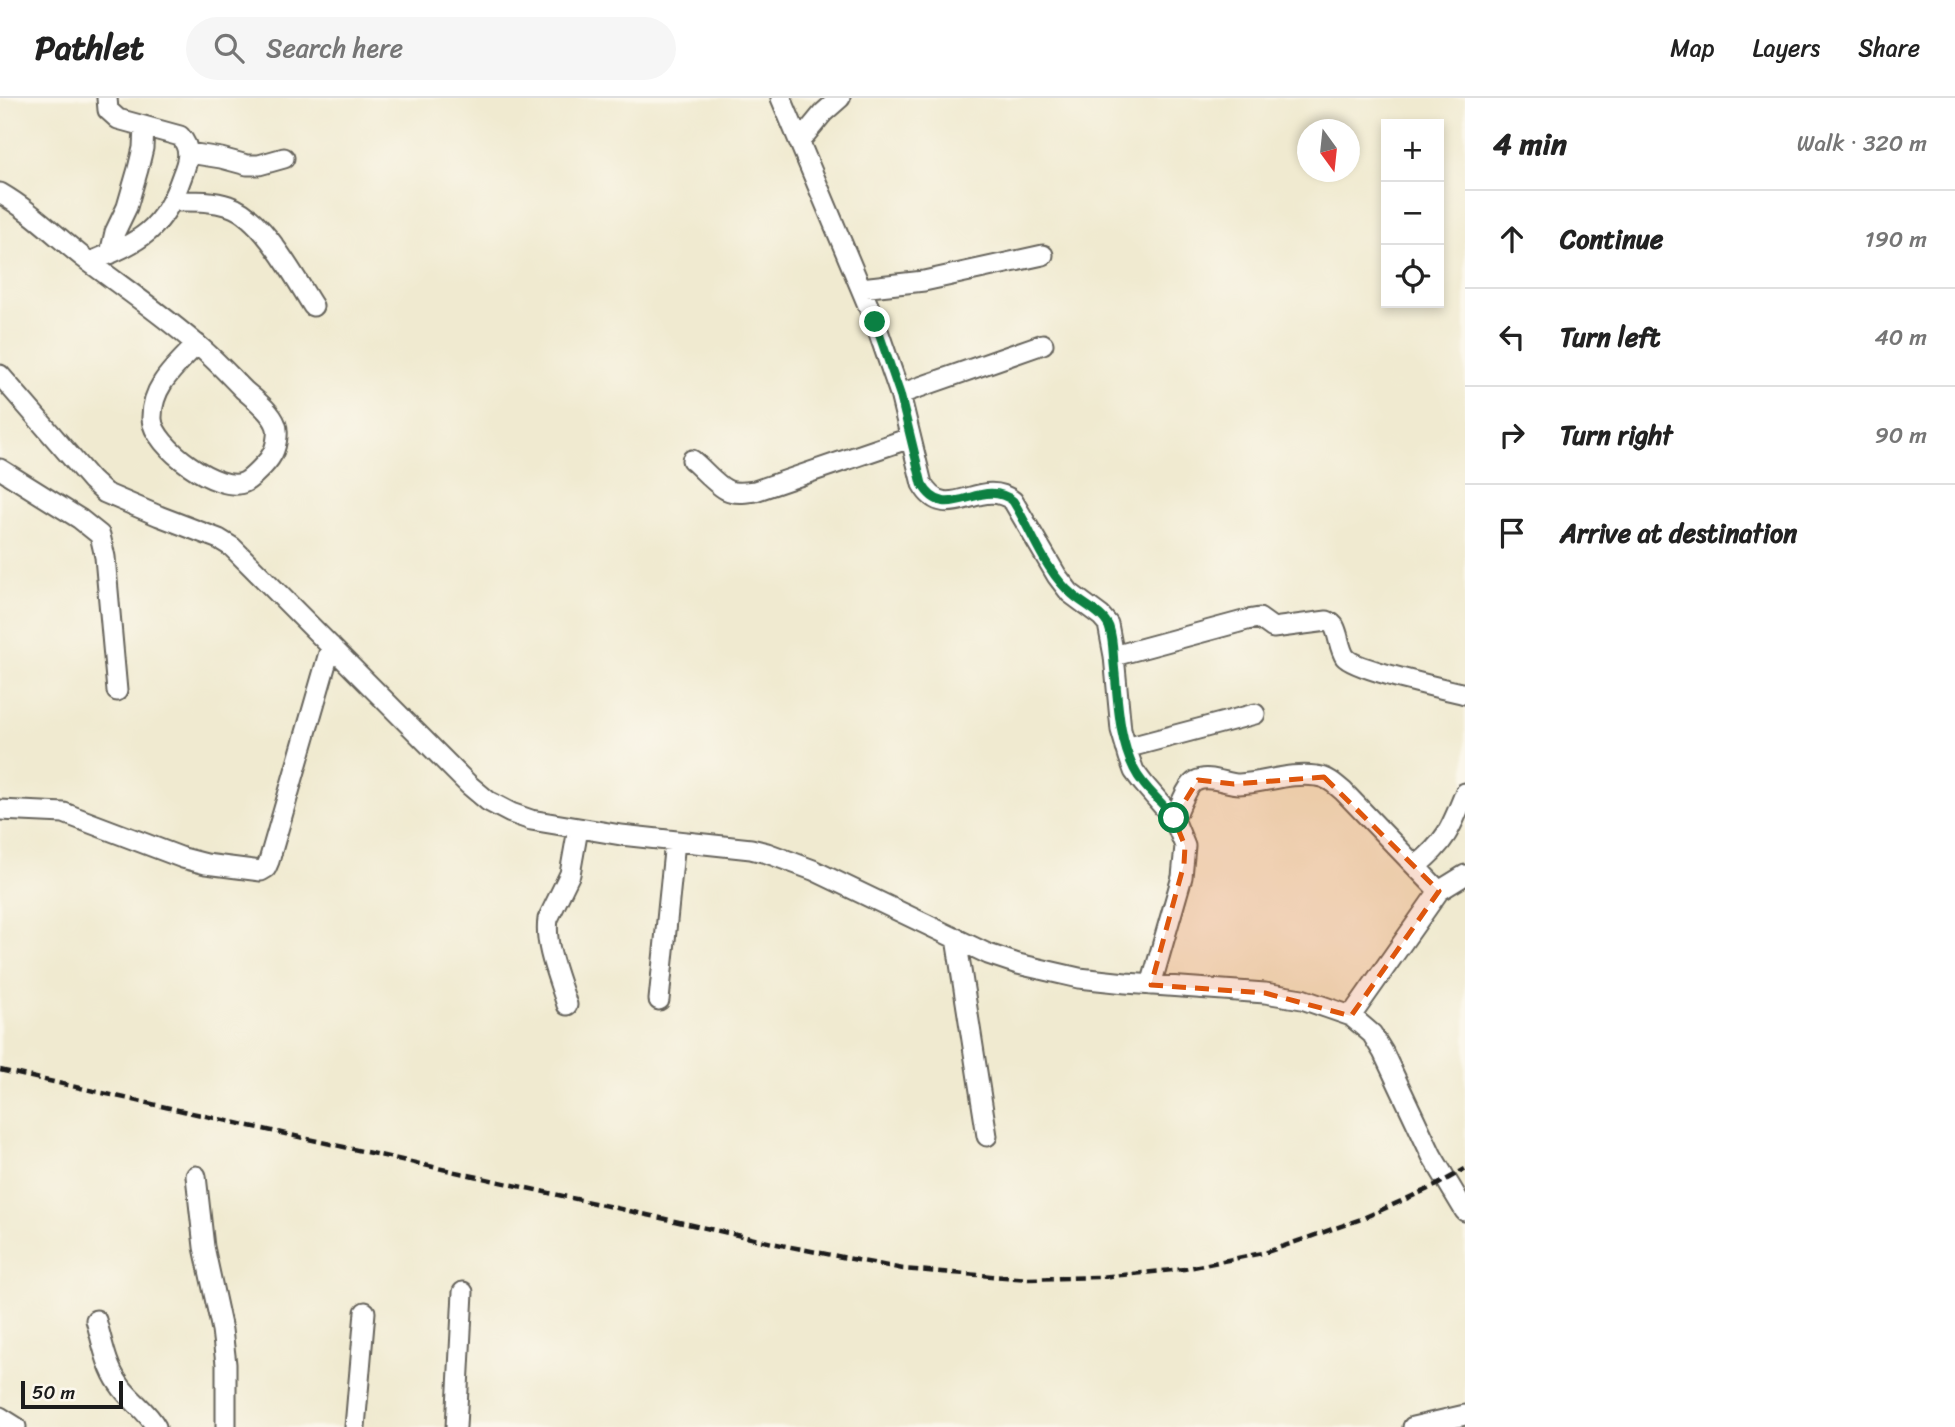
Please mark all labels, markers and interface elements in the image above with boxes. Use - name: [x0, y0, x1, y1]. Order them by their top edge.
- search box: [186, 17, 676, 80]
- text: Pathlet: [35, 19, 144, 77]
- text: Search here: [266, 25, 403, 71]
- text: Map: [1670, 27, 1715, 69]
- text: Layers: [1753, 27, 1820, 69]
- text: Share: [1858, 27, 1920, 69]
- icon: search: [210, 29, 248, 67]
- text: 4 min: [1493, 117, 1567, 171]
- north arrow: [1297, 119, 1360, 182]
- map controls: [1381, 119, 1444, 308]
- button: +: [1381, 119, 1444, 182]
- text: Walk · 320 m: [1797, 123, 1927, 164]
- button: −: [1381, 182, 1444, 245]
- text: Continue: [1560, 216, 1663, 262]
- text: 190 m: [1865, 219, 1927, 260]
- icon: ahead: [1493, 220, 1531, 258]
- button: locate: [1381, 245, 1444, 308]
- route end: [859, 306, 890, 337]
- text: Turn left: [1560, 314, 1660, 360]
- text: 40 m: [1874, 317, 1927, 358]
- icon: left: [1493, 318, 1531, 356]
- text: Turn right: [1560, 412, 1673, 458]
- text: 90 m: [1875, 415, 1927, 456]
- icon: right: [1493, 416, 1531, 454]
- text: Arrive at destination: [1560, 510, 1797, 556]
- icon: arrive: [1493, 514, 1531, 552]
- route start: [1158, 802, 1189, 833]
- text: 50 m: [32, 1376, 75, 1409]
- scale bar: [21, 1378, 122, 1410]

